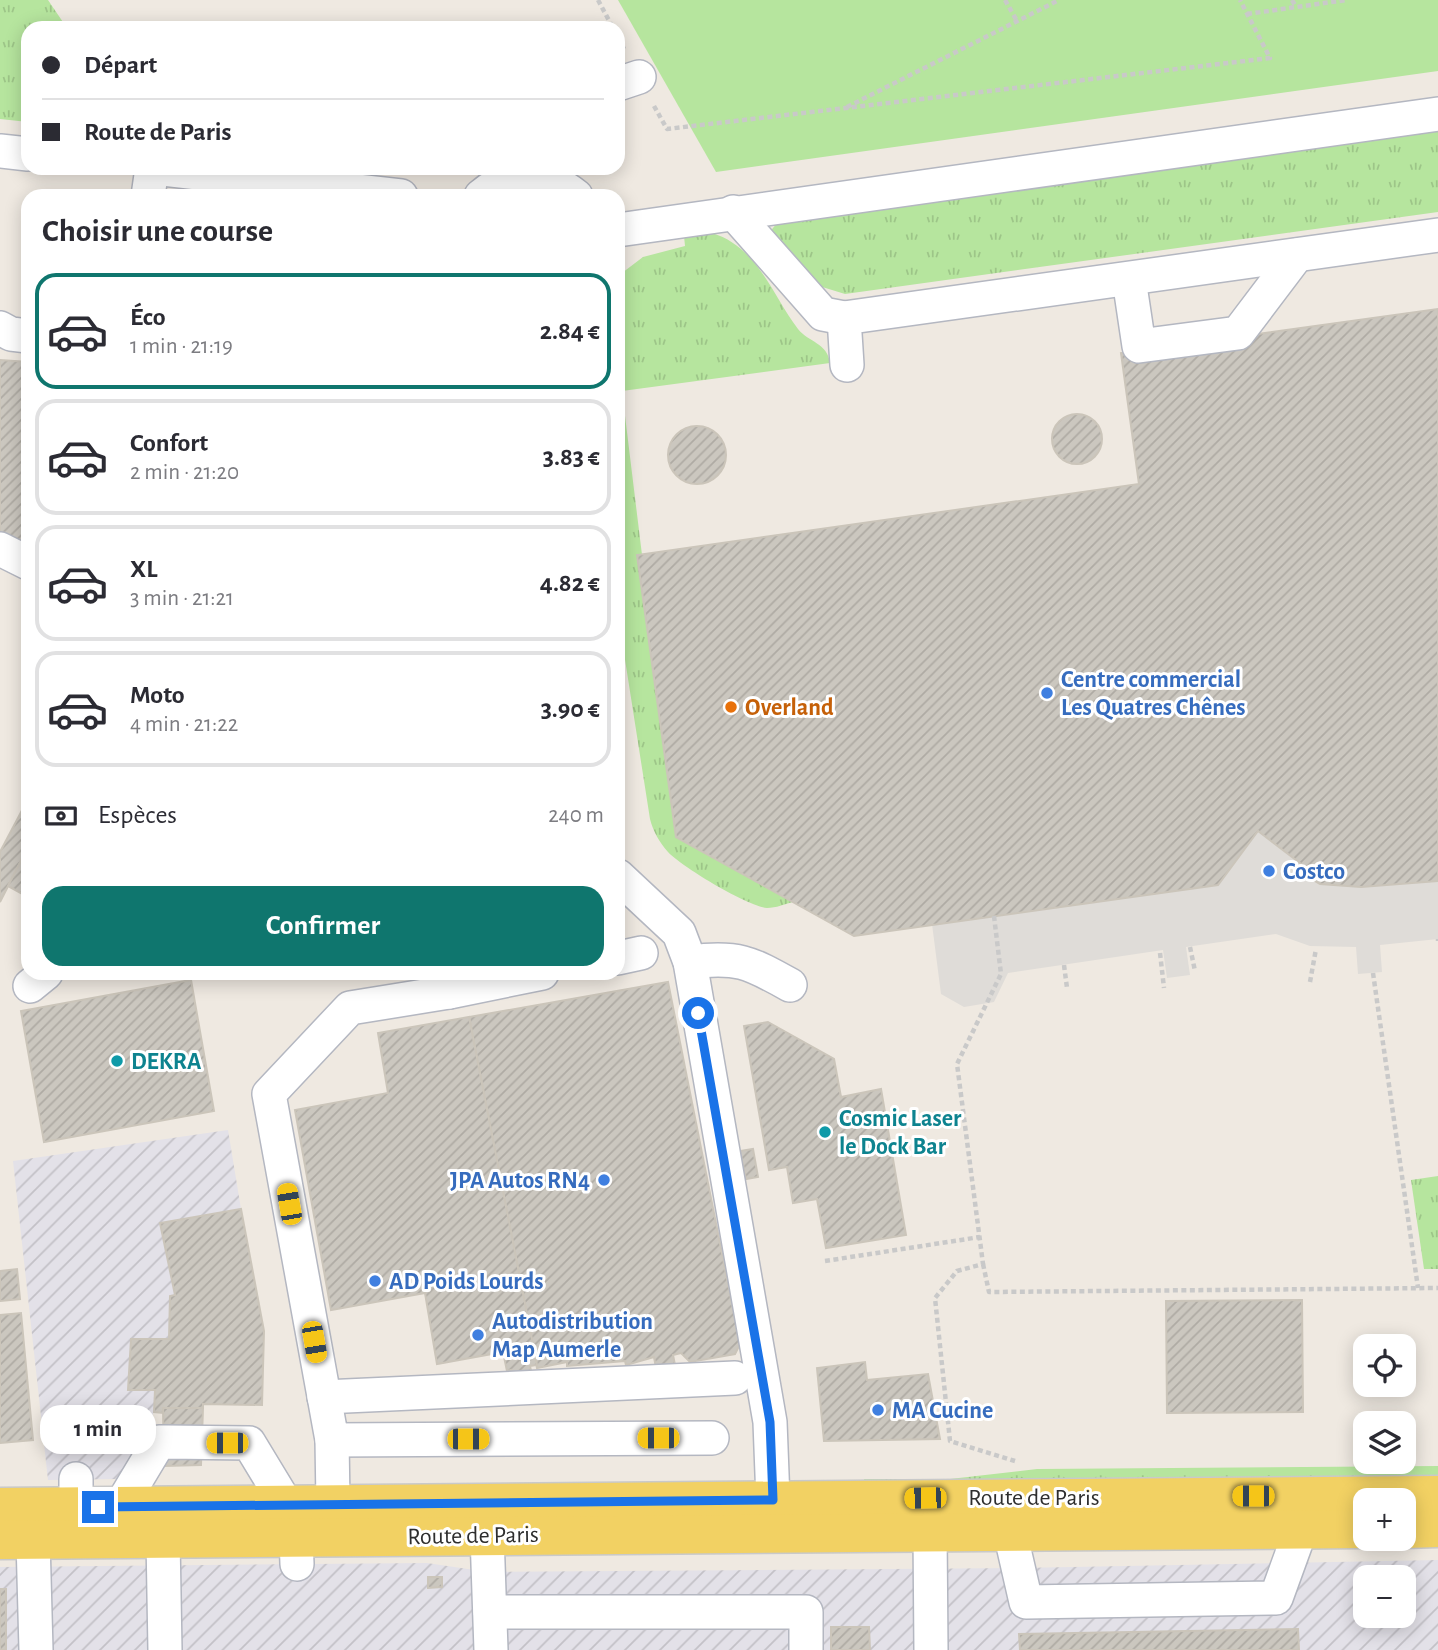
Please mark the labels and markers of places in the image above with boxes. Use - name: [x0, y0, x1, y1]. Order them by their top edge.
- place label: Centre commercial Les Quatres Chênes: [1061, 668, 1246, 720]
- marker: Centre commercial Les Quatres Chênes: [1039, 685, 1055, 701]
- place label: Overland: [745, 696, 834, 720]
- marker: Overland: [723, 699, 739, 715]
- place label: Costco: [1283, 860, 1345, 884]
- marker: Costco: [1261, 863, 1277, 879]
- place label: DEKRA: [131, 1050, 202, 1074]
- marker: DEKRA: [109, 1053, 125, 1069]
- place label: Cosmic Laser le Dock Bar: [839, 1107, 962, 1159]
- marker: Cosmic Laser le Dock Bar: [817, 1124, 833, 1140]
- place label: JPA Autos RN4: [450, 1169, 590, 1193]
- marker: JPA Autos RN4: [596, 1172, 612, 1188]
- place label: AD Poids Lourds: [389, 1270, 544, 1294]
- marker: AD Poids Lourds: [367, 1273, 383, 1289]
- place label: Autodistribution Map Aumerle: [492, 1310, 653, 1362]
- marker: Autodistribution Map Aumerle: [470, 1327, 486, 1343]
- place label: MA Cucine: [892, 1399, 993, 1423]
- marker: MA Cucine: [870, 1402, 886, 1418]

